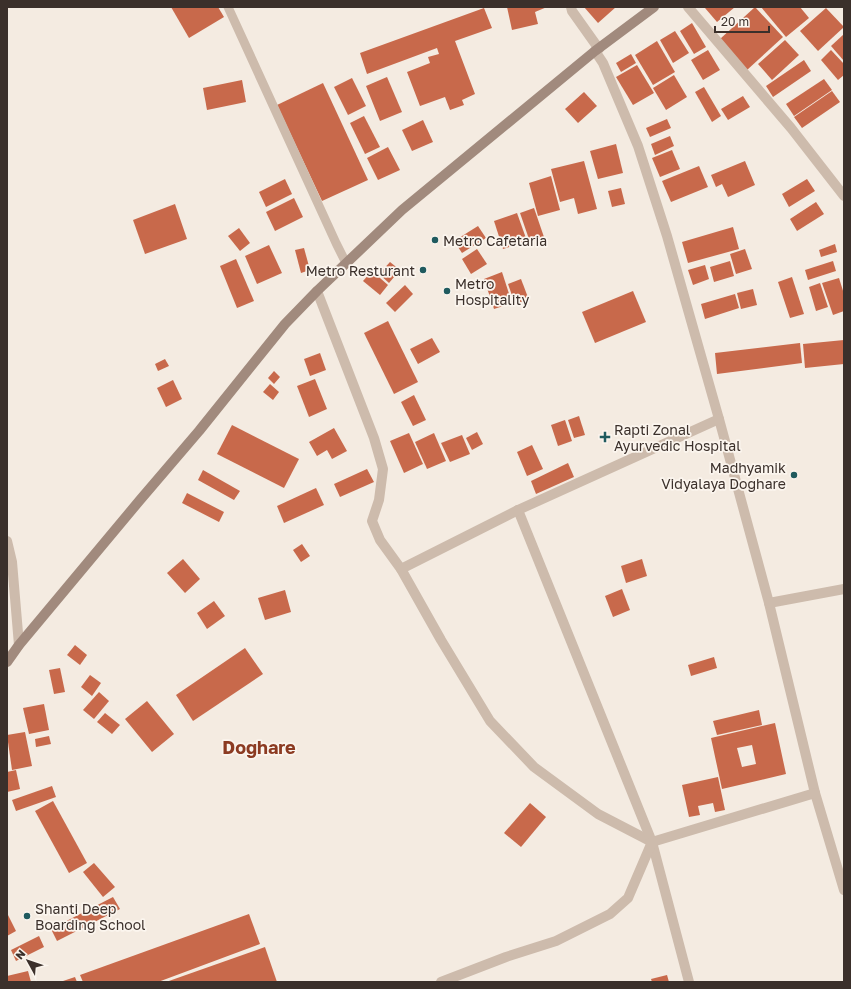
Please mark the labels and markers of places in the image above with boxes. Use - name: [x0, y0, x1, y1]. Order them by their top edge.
- place label: Metro Cafetaria: [443, 232, 547, 249]
- marker: Metro Cafetaria: [430, 235, 440, 245]
- place label: Metro Resturant: [306, 262, 415, 279]
- marker: Metro Resturant: [418, 265, 428, 275]
- place label: Metro Hospitality: [455, 275, 529, 308]
- marker: Metro Hospitality: [442, 286, 452, 296]
- place label: Rapti Zonal Ayurvedic Hospital: [614, 421, 741, 454]
- marker: Rapti Zonal Ayurvedic Hospital: [599, 431, 611, 443]
- place label: Madhyamik Vidyalaya Doghare: [661, 459, 786, 492]
- marker: Madhyamik Vidyalaya Doghare: [789, 470, 799, 480]
- place label: Shanti Deep Boarding School: [35, 900, 146, 933]
- marker: Shanti Deep Boarding School: [22, 911, 32, 921]

